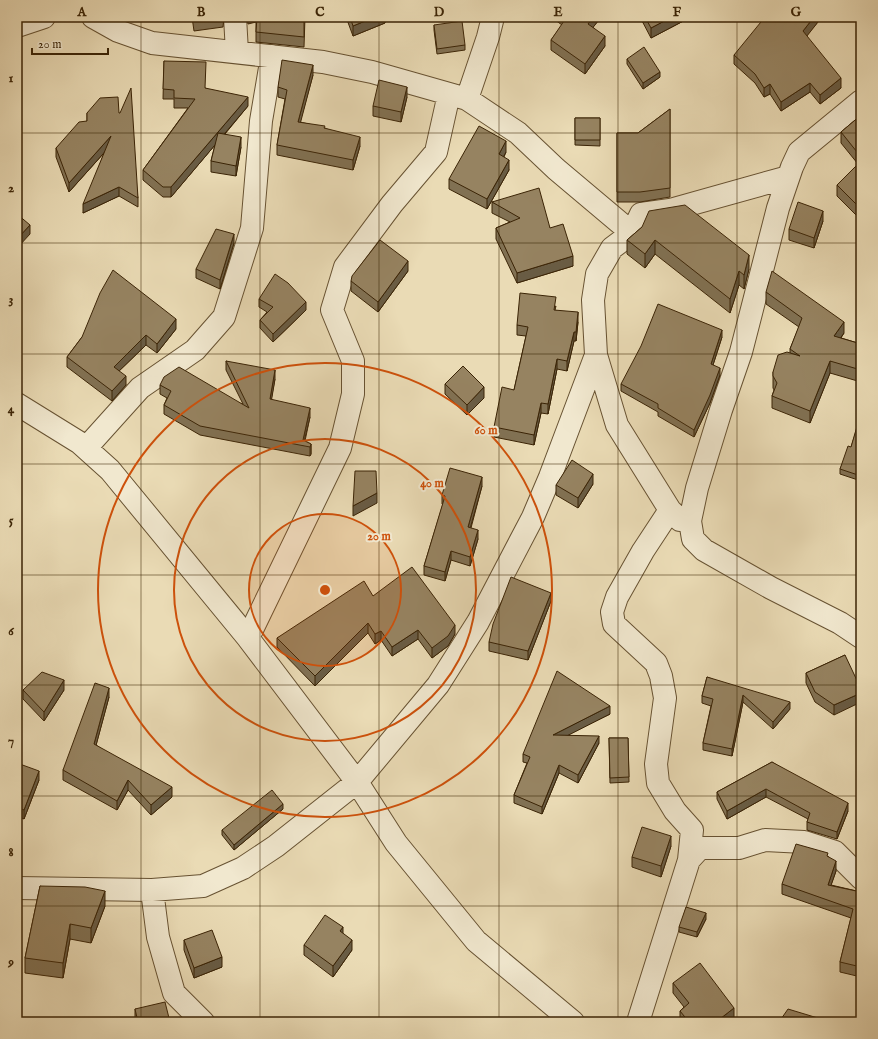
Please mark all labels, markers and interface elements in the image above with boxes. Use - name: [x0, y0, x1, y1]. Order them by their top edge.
- text: A: [77, 4, 88, 21]
- text: B: [197, 4, 206, 21]
- text: C: [315, 4, 325, 21]
- text: D: [434, 4, 445, 21]
- text: E: [553, 4, 563, 21]
- text: F: [673, 4, 682, 21]
- text: G: [791, 4, 802, 21]
- scale bar: [32, 30, 108, 56]
- text: 20 m: [38, 37, 61, 52]
- text: 1: [9, 70, 14, 87]
- text: 2: [8, 180, 14, 197]
- text: 3: [9, 291, 14, 308]
- text: 4: [8, 401, 15, 418]
- text: 60 m: [475, 423, 498, 438]
- text: 40 m: [420, 476, 445, 491]
- text: 5: [9, 512, 14, 529]
- text: 20 m: [367, 529, 391, 544]
- centre of rings: [318, 583, 332, 597]
- text: 6: [8, 623, 14, 640]
- text: 7: [8, 733, 14, 750]
- text: 8: [8, 844, 14, 861]
- text: 9: [7, 954, 14, 971]

